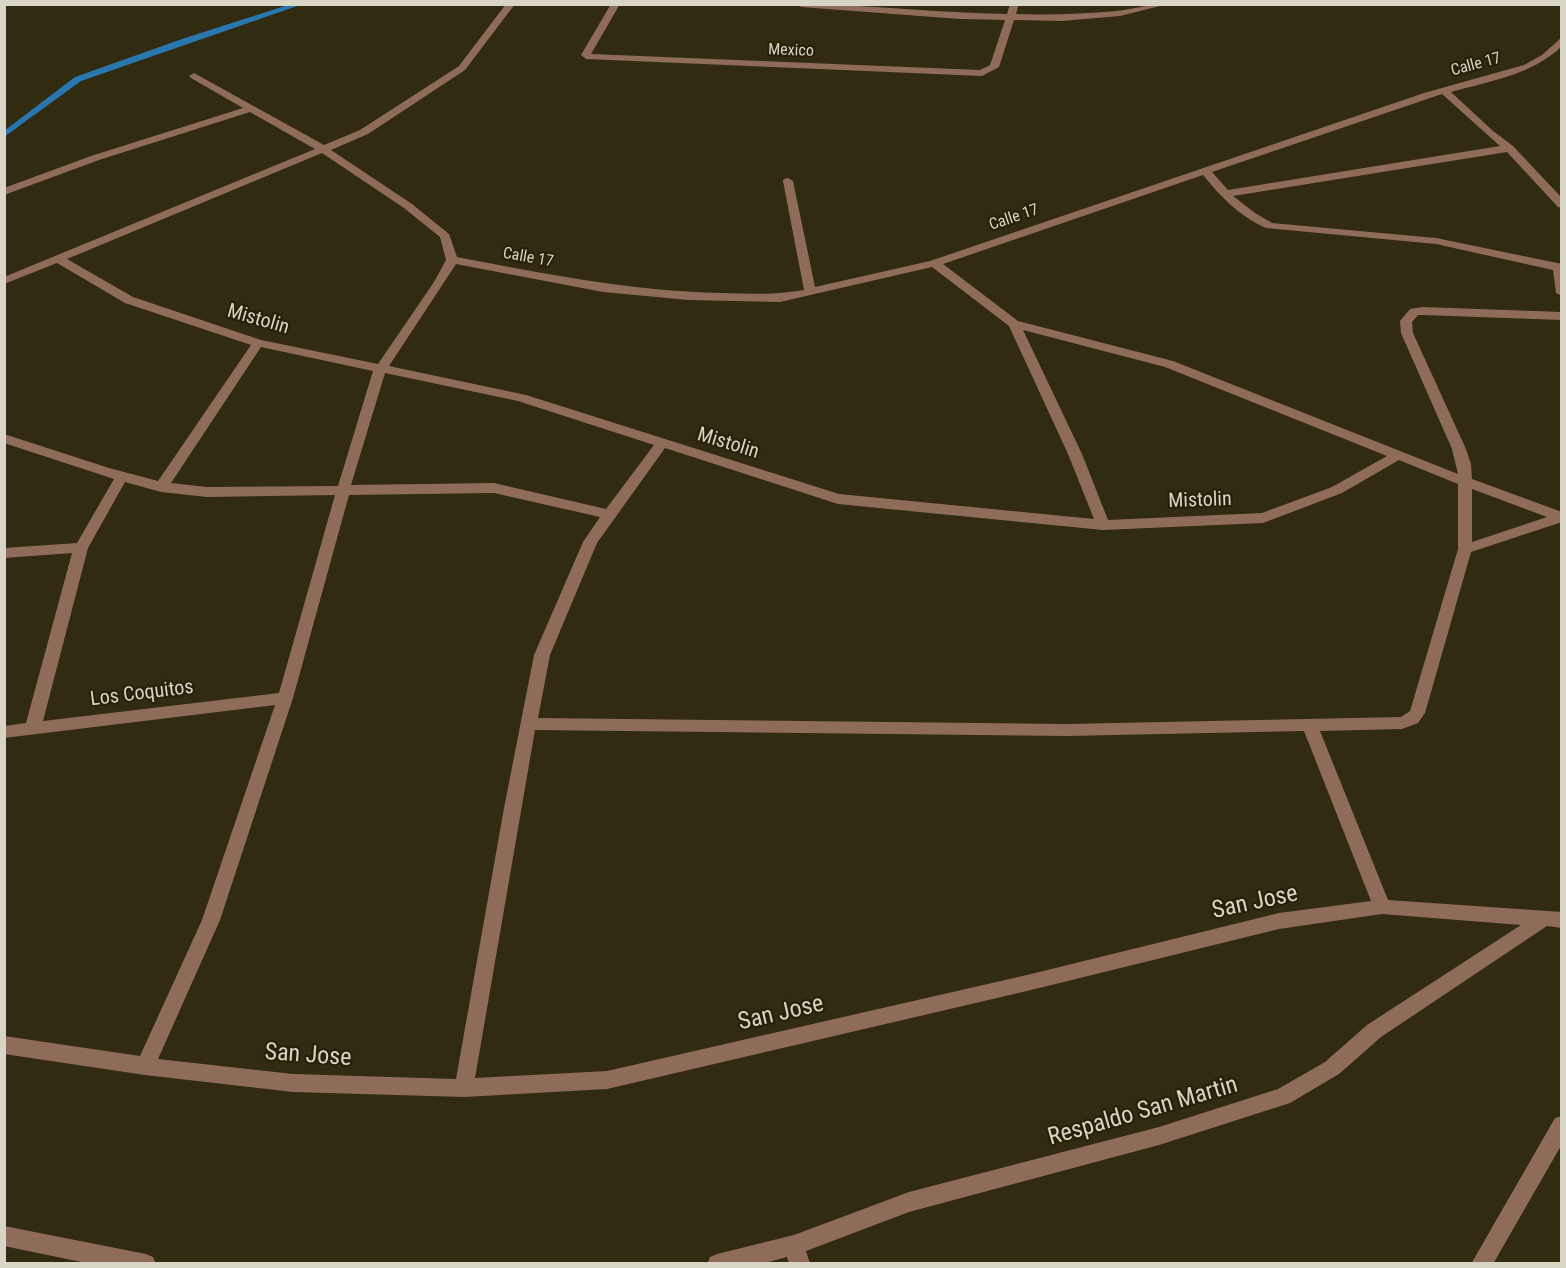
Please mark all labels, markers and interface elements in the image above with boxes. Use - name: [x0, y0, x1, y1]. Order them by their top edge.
- street label: Mexico: [768, 41, 814, 61]
- street label: Calle 17: [1449, 49, 1503, 81]
- street label: Calle 17: [987, 201, 1041, 235]
- street label: Calle 17: [501, 244, 555, 272]
- street label: Mistolin: [224, 300, 292, 340]
- street label: Mistolin: [694, 423, 762, 465]
- street label: Mistolin: [1168, 488, 1232, 514]
- street label: Los Coquitos: [89, 676, 195, 712]
- street label: San Jose: [1209, 880, 1301, 926]
- street label: San Jose: [735, 990, 827, 1038]
- street label: San Jose: [264, 1039, 352, 1073]
- street label: Respaldo San Martin: [1045, 1071, 1241, 1153]

